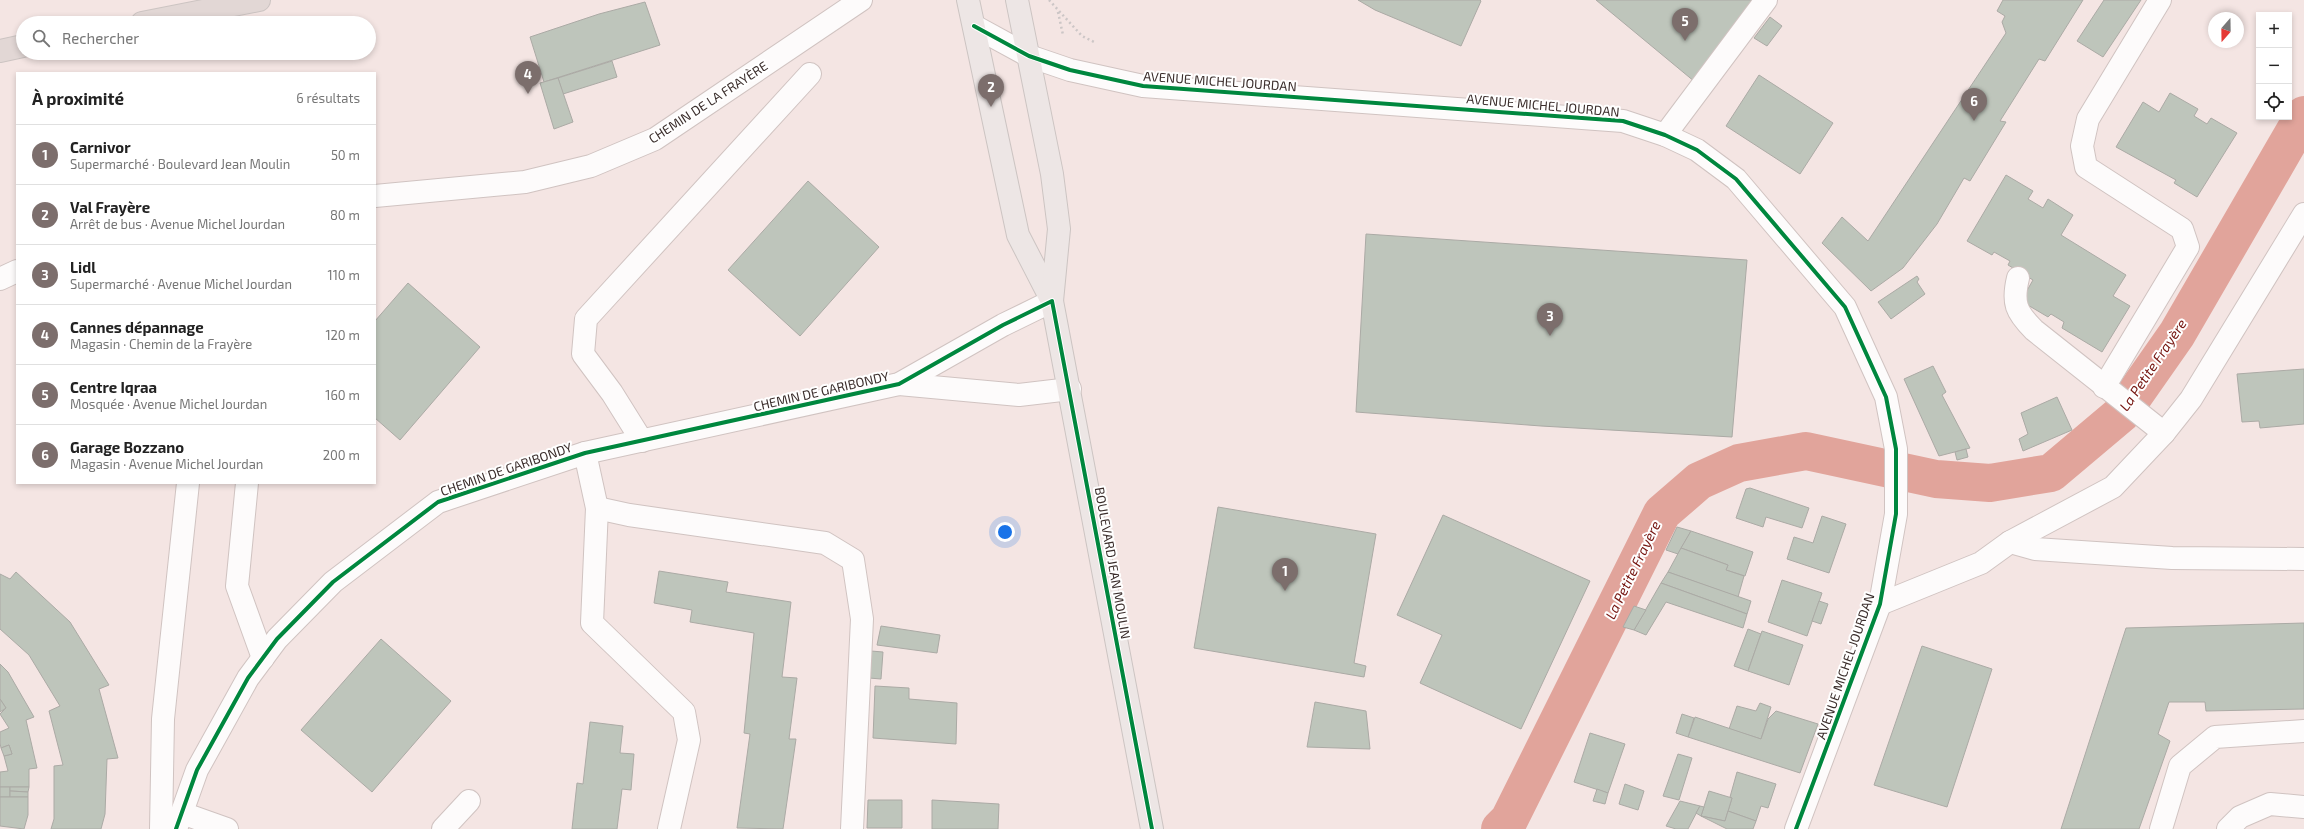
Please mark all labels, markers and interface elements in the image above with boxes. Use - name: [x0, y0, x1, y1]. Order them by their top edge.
- pin: 5: [1672, 8, 1698, 41]
- north arrow: [2208, 12, 2244, 48]
- map controls: [2256, 12, 2292, 120]
- button: +: [2256, 12, 2292, 48]
- search box: [16, 16, 376, 60]
- icon: search: [30, 27, 52, 49]
- text: Rechercher: [62, 29, 139, 47]
- button: −: [2256, 48, 2292, 84]
- street label: CHEMIN DE LA FRAYÈRE: [645, 57, 771, 147]
- pin: 4: [515, 61, 541, 94]
- street label: AVENUE MICHEL JOURDAN: [1143, 68, 1297, 94]
- pin: 2: [978, 74, 1004, 107]
- button: locate: [2256, 84, 2292, 120]
- text: À proximité: [32, 88, 124, 108]
- pin: 6: [1961, 88, 1987, 121]
- text: 6 résultats: [296, 90, 360, 106]
- street label: AVENUE MICHEL JOURDAN: [1466, 90, 1620, 120]
- text: Carnivor: [70, 138, 131, 156]
- text: 1: [42, 147, 48, 163]
- text: 50 m: [331, 147, 360, 163]
- text: Supermarché · Boulevard Jean Moulin: [70, 156, 290, 172]
- text: Val Frayère: [70, 198, 150, 216]
- text: 2: [41, 207, 49, 223]
- text: 80 m: [330, 207, 360, 223]
- text: Arrêt de bus · Avenue Michel Jourdan: [70, 216, 285, 232]
- text: Lidl: [70, 258, 96, 276]
- text: 3: [41, 267, 49, 283]
- text: 110 m: [328, 267, 360, 283]
- text: Supermarché · Avenue Michel Jourdan: [70, 276, 292, 292]
- pin: 3: [1537, 303, 1563, 336]
- water label: La Petite Frayère: [2116, 315, 2190, 414]
- text: Cannes dépannage: [70, 318, 204, 336]
- text: 4: [41, 327, 49, 343]
- text: 120 m: [325, 327, 360, 343]
- text: Magasin · Chemin de la Frayère: [70, 336, 252, 352]
- street label: CHEMIN DE GARIBONDY: [752, 367, 891, 414]
- text: Centre Iqraa: [70, 378, 157, 396]
- text: 5: [41, 387, 49, 403]
- text: 160 m: [325, 387, 360, 403]
- text: Mosquée · Avenue Michel Jourdan: [70, 396, 267, 412]
- text: Garage Bozzano: [70, 438, 184, 456]
- street label: CHEMIN DE GARIBONDY: [438, 439, 575, 499]
- text: 6: [41, 447, 49, 463]
- text: 200 m: [323, 447, 360, 463]
- text: Magasin · Avenue Michel Jourdan: [70, 456, 263, 472]
- street label: BOULEVARD JEAN MOULIN: [1092, 486, 1134, 640]
- water label: La Petite Frayère: [1601, 517, 1664, 622]
- your location: [995, 522, 1015, 542]
- pin: 1: [1272, 558, 1298, 591]
- street label: AVENUE MICHEL JOURDAN: [1812, 591, 1878, 741]

